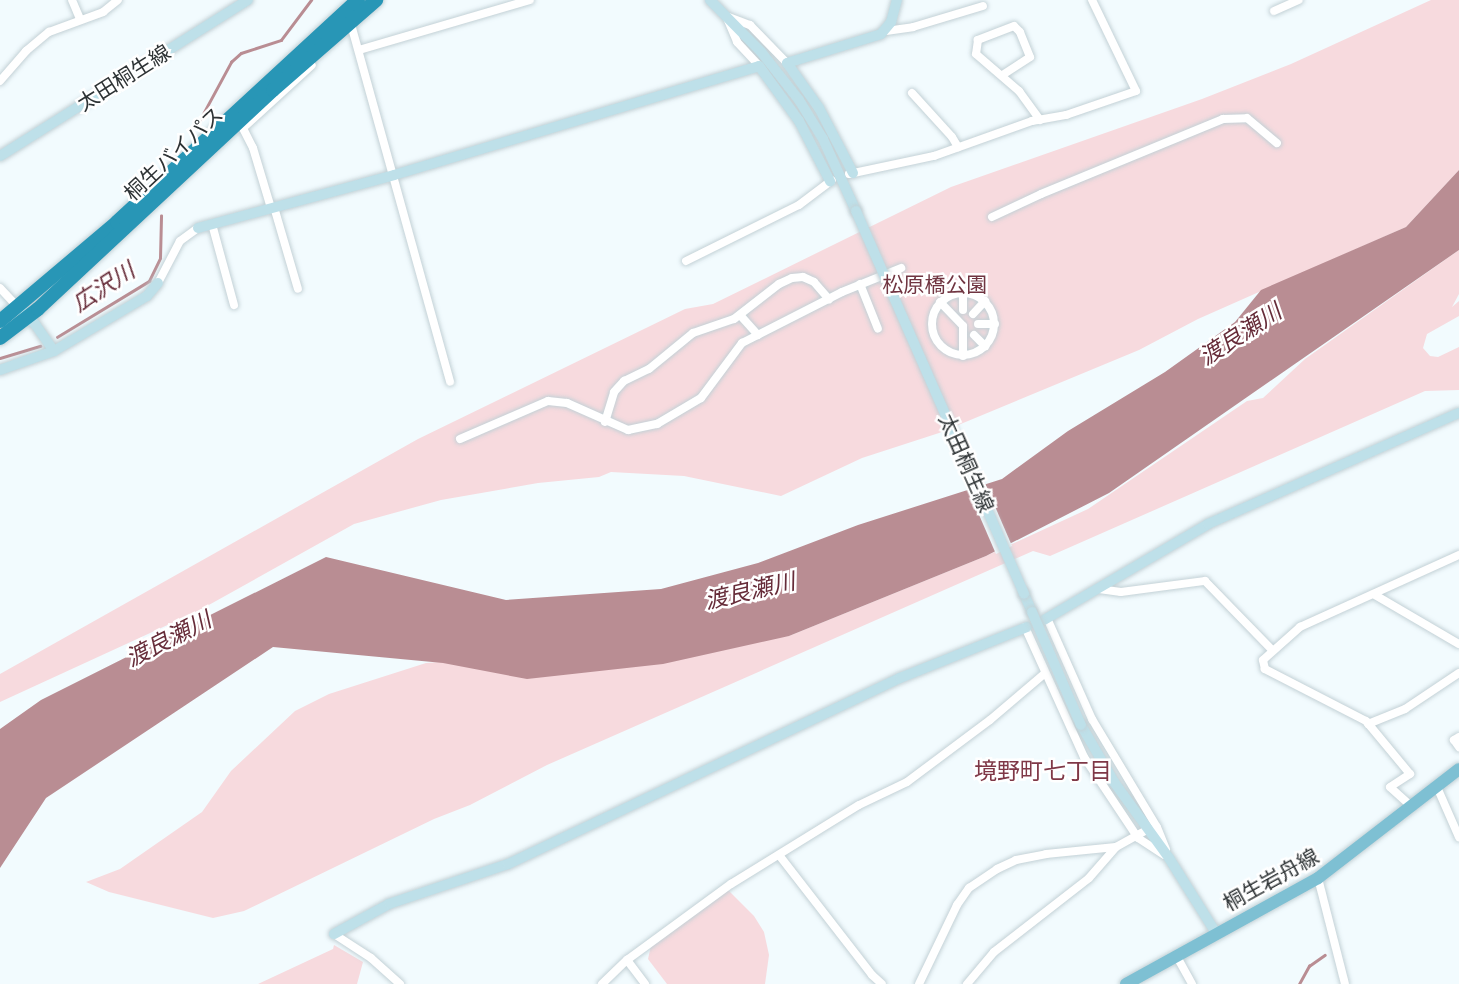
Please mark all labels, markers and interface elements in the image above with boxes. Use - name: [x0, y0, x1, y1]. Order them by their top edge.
- street label: 太田桐生線: [73, 39, 175, 117]
- street label: 桐生バイパス: [119, 102, 229, 206]
- water label: 広沢川: [68, 258, 140, 318]
- park label: 松原橋公園: [883, 272, 987, 298]
- water label: 渡良瀬川: [1195, 298, 1287, 372]
- street label: 太田桐生線: [933, 410, 999, 516]
- water label: 渡良瀬川: [702, 568, 798, 616]
- water label: 渡良瀬川: [122, 607, 216, 673]
- district label: 境野町七丁目: [974, 758, 1112, 786]
- street label: 桐生岩舟線: [1219, 844, 1323, 916]

